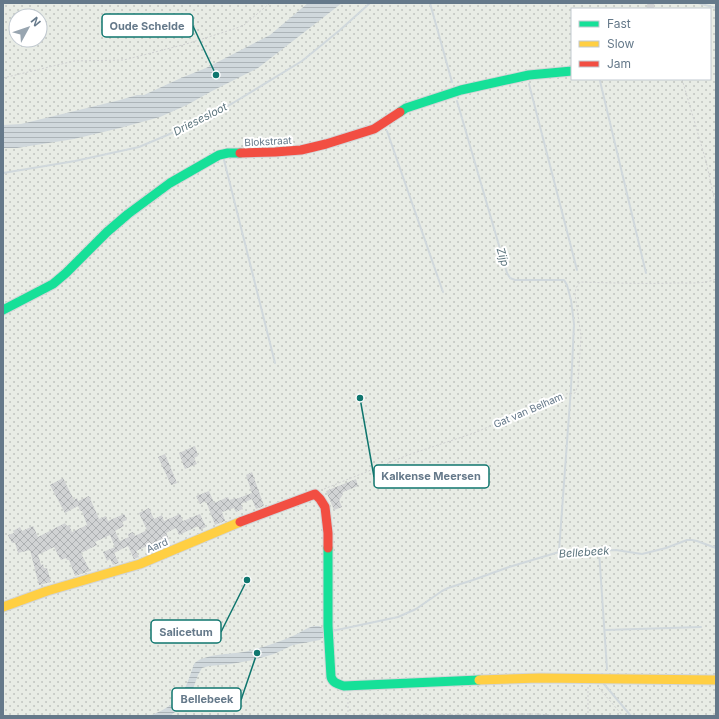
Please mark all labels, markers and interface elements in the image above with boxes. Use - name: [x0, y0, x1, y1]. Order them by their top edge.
- north arrow: [8, 8, 48, 48]
- legend: [571, 8, 711, 80]
- text: N: [28, 14, 44, 29]
- callout: Oude Schelde: [102, 14, 193, 37]
- text: Fast: [607, 16, 631, 31]
- text: Oude Schelde: [110, 19, 185, 33]
- text: Slow: [607, 36, 635, 51]
- text: Jam: [607, 56, 631, 71]
- water label: Driesesloot: [171, 99, 230, 139]
- street label: Blokstraat: [244, 134, 293, 148]
- water label: Zijp: [494, 246, 513, 268]
- street label: Gat van Belham: [492, 390, 564, 430]
- callout: Kalkense Meersen: [374, 465, 489, 488]
- text: Kalkense Meersen: [381, 469, 481, 483]
- street label: Aard: [144, 535, 170, 555]
- water label: Bellebeek: [558, 543, 611, 561]
- callout: Salicetum: [151, 620, 221, 643]
- text: Salicetum: [159, 625, 213, 639]
- callout: Bellebeek: [172, 688, 241, 711]
- text: Bellebeek: [181, 692, 234, 706]

